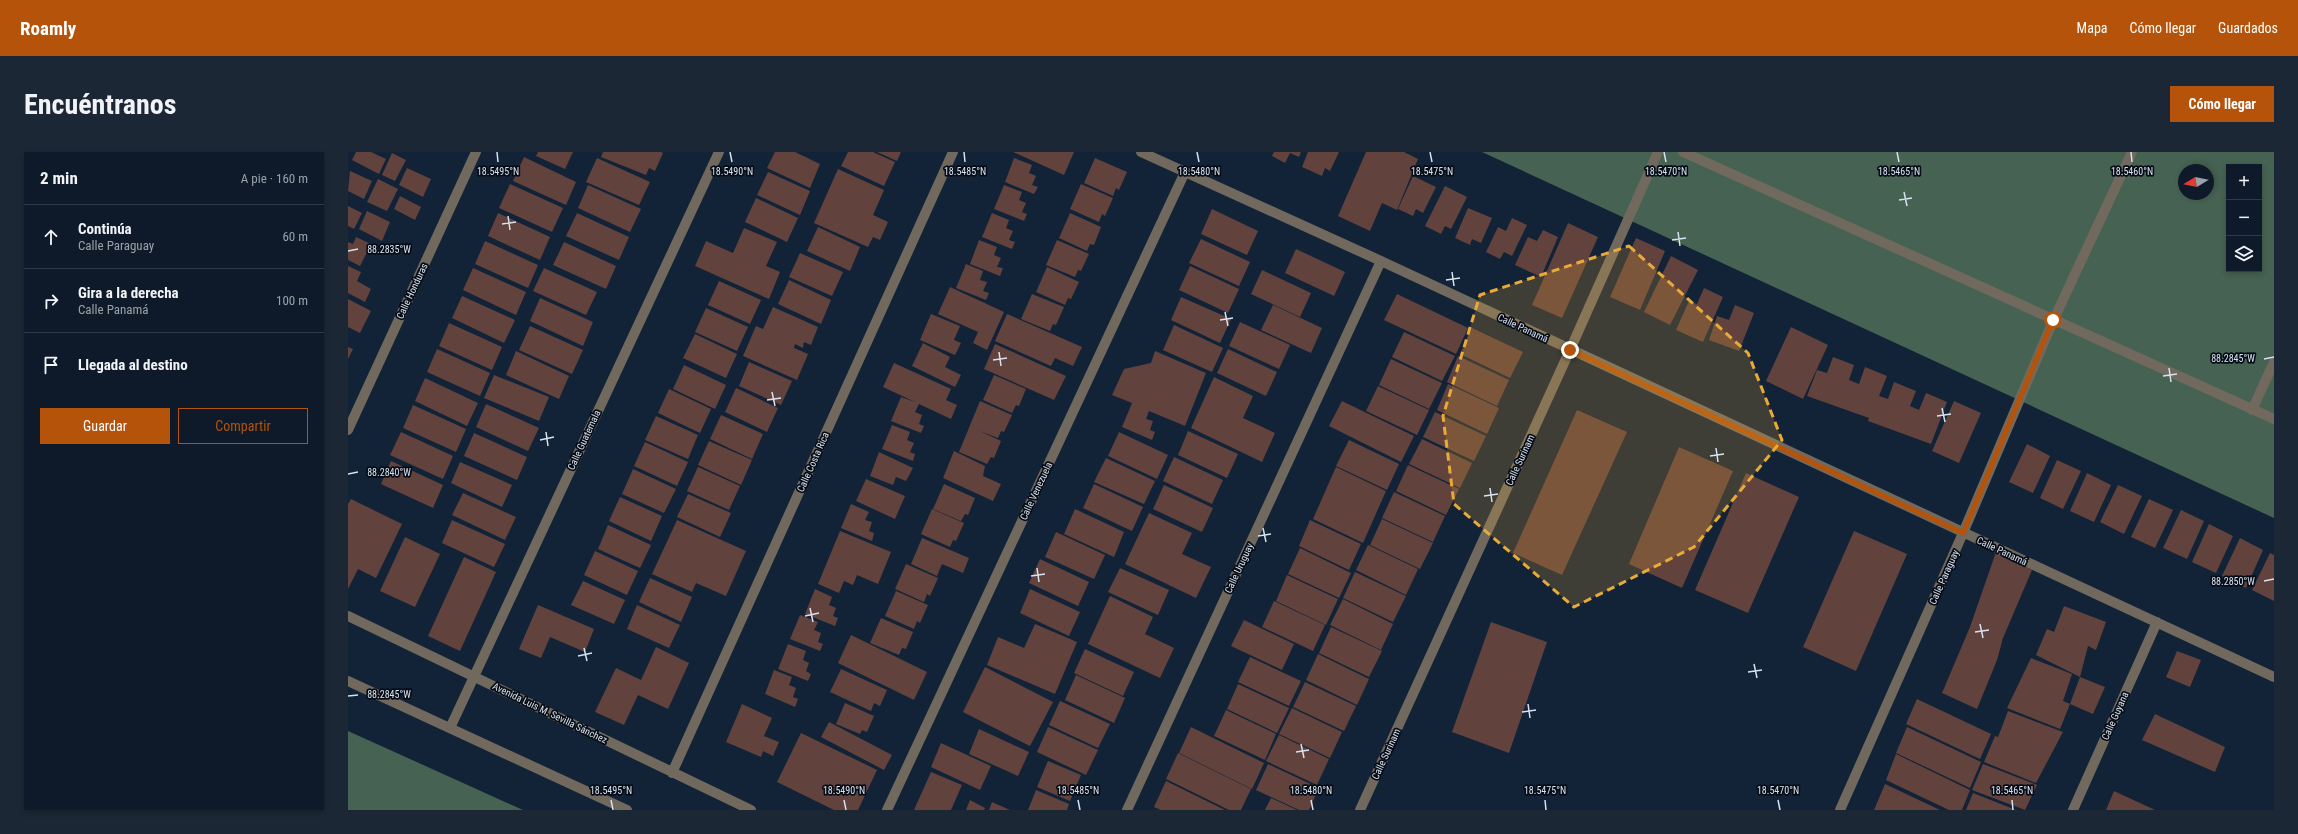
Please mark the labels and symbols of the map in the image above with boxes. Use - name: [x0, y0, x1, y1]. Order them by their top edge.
- north arrow: [2178, 164, 2214, 200]
- text: 18.5495°N: [477, 166, 519, 177]
- text: 18.5490°N: [711, 166, 753, 177]
- text: 18.5485°N: [944, 166, 986, 177]
- text: 18.5480°N: [1178, 166, 1220, 177]
- text: 18.5475°N: [1411, 166, 1453, 177]
- text: 18.5470°N: [1645, 166, 1687, 177]
- text: 18.5465°N: [1878, 166, 1920, 177]
- text: 18.5460°N: [2111, 166, 2153, 177]
- text: 88.2835°W: [367, 244, 411, 255]
- street label: Calle Honduras: [394, 261, 430, 321]
- route start: [2044, 311, 2062, 329]
- street label: Calle Panamá: [1496, 312, 1550, 345]
- route end: [1561, 341, 1579, 359]
- text: 88.2845°W: [2211, 353, 2255, 364]
- street label: Calle Guatemala: [565, 408, 603, 472]
- street label: Calle Costa Rica: [795, 430, 831, 494]
- street label: Calle Surinam: [1503, 433, 1537, 487]
- street label: Calle Venezuela: [1018, 460, 1054, 522]
- text: 88.2840°W: [367, 467, 411, 478]
- street label: Calle Panamá: [1975, 535, 2029, 568]
- street label: Calle Uruguay: [1223, 541, 1255, 595]
- street label: Calle Paraguay: [1927, 548, 1961, 606]
- text: 88.2850°W: [2211, 576, 2255, 587]
- street label: Avenida Luis M. Sevilla Sánchez: [491, 680, 609, 746]
- text: 88.2845°W: [367, 689, 411, 700]
- street label: Calle Guyana: [2100, 690, 2131, 742]
- street label: Calle Surinam: [1369, 727, 1403, 781]
- text: 18.5495°N: [590, 785, 632, 796]
- text: 18.5490°N: [823, 785, 865, 796]
- text: 18.5485°N: [1057, 785, 1099, 796]
- text: 18.5480°N: [1290, 785, 1332, 796]
- text: 18.5475°N: [1524, 785, 1566, 796]
- text: 18.5470°N: [1757, 785, 1799, 796]
- text: 18.5465°N: [1991, 785, 2033, 796]

